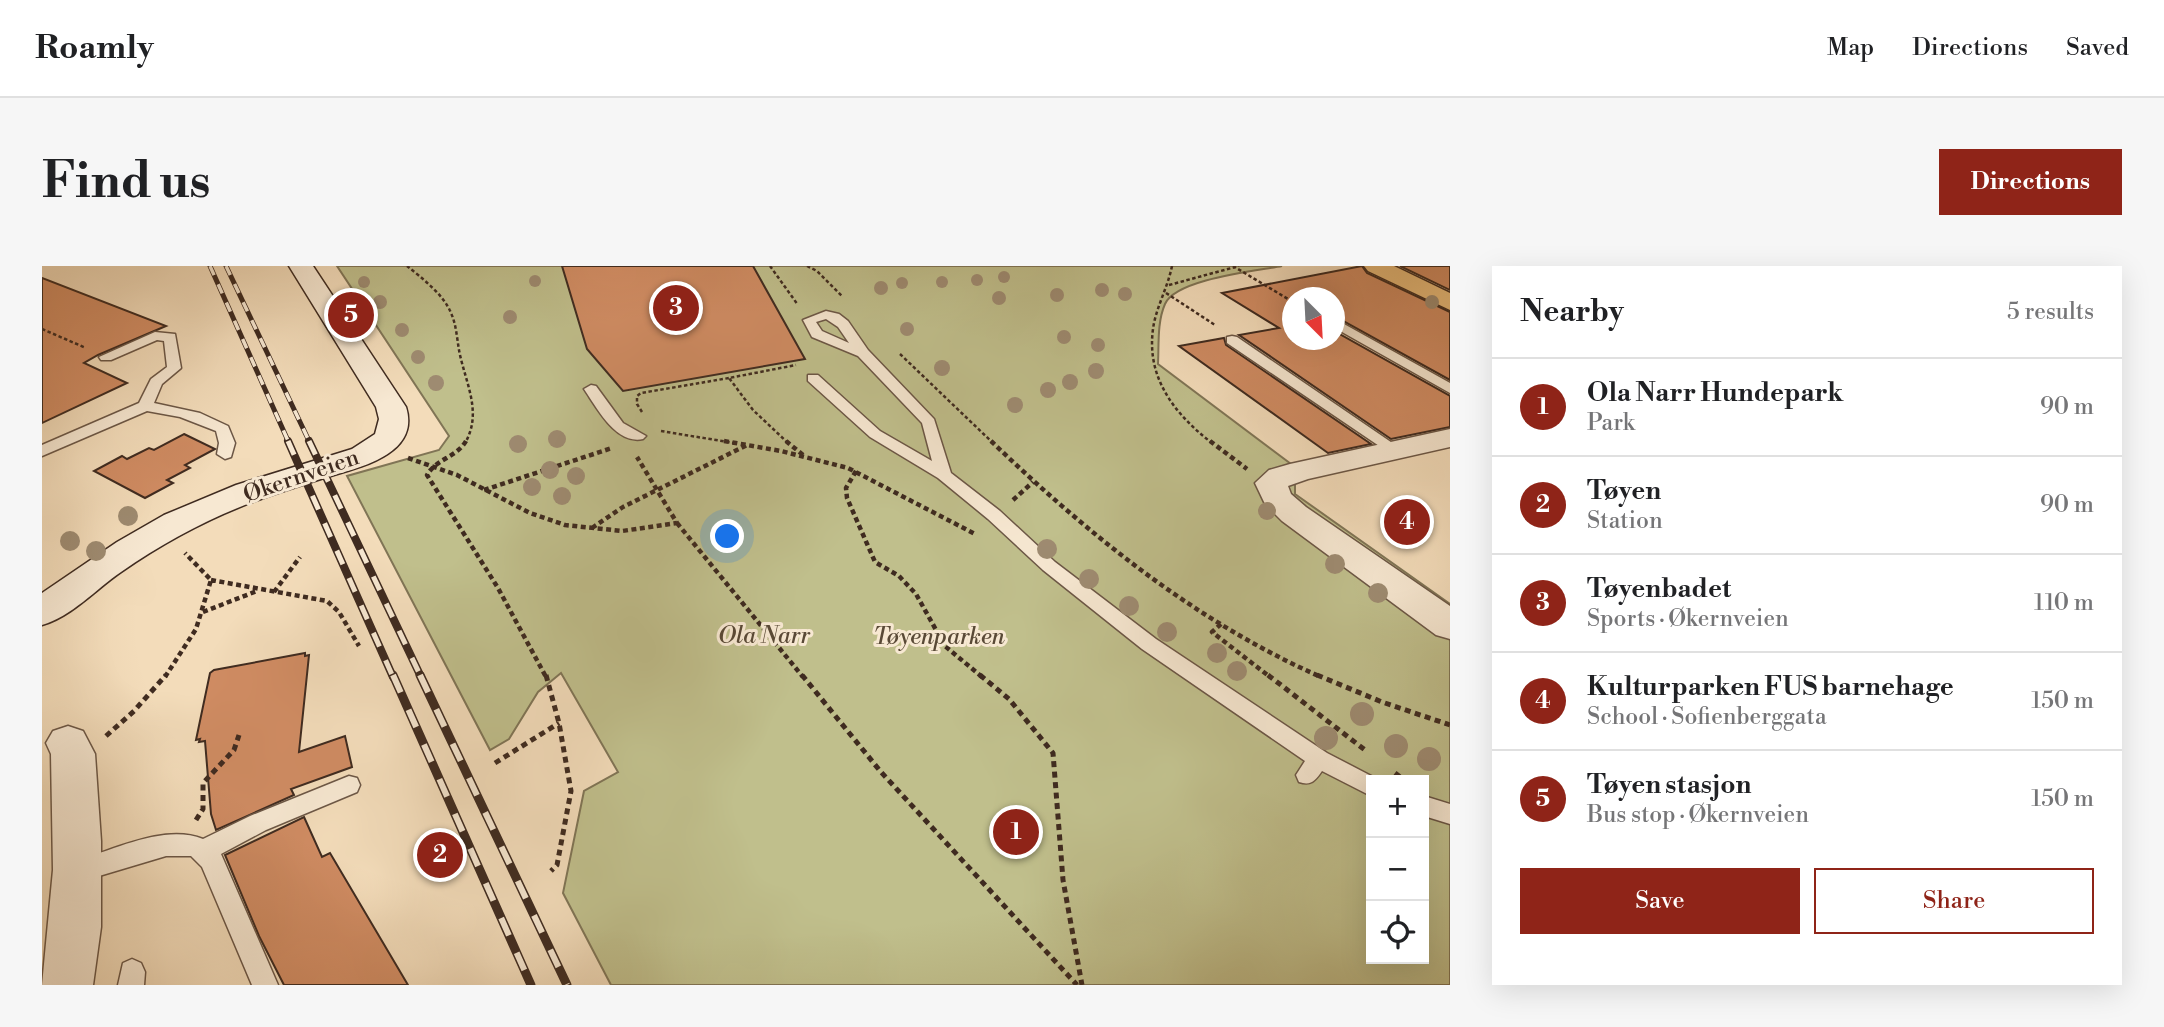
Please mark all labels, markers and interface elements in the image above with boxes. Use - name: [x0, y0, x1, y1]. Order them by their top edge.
- text: Roamly: [35, 28, 154, 69]
- text: Map: [1827, 33, 1874, 63]
- text: Directions: [1912, 33, 2028, 63]
- text: Saved: [2066, 33, 2129, 63]
- button: Directions: [1939, 149, 2122, 215]
- text: Find us: [42, 152, 211, 213]
- pin: 3: [653, 282, 699, 334]
- north arrow: [1282, 287, 1345, 350]
- pin: 5: [328, 289, 374, 341]
- text: Nearby: [1520, 293, 1624, 331]
- text: 5 results: [2007, 298, 2094, 326]
- text: Ola Narr Hundepark: [1587, 377, 1843, 409]
- text: 1: [1537, 393, 1549, 421]
- text: 90 m: [2040, 393, 2094, 421]
- text: Park: [1587, 409, 1635, 437]
- street label: Økernveien: [240, 443, 363, 509]
- text: Tøyen: [1587, 475, 1661, 507]
- text: 2: [1536, 491, 1550, 519]
- text: 90 m: [2040, 491, 2094, 519]
- pin: 4: [1384, 496, 1430, 548]
- text: Station: [1587, 507, 1663, 535]
- your location: [710, 519, 744, 553]
- text: Tøyenbadet: [1587, 573, 1731, 605]
- text: 3: [1536, 589, 1550, 617]
- text: 110 m: [2034, 589, 2094, 617]
- text: Sports · Økernveien: [1587, 605, 1789, 633]
- park label: Ola Narr: [718, 622, 811, 650]
- park label: Tøyenparken: [873, 623, 1006, 651]
- text: Kulturparken FUS barnehage: [1587, 671, 1954, 703]
- text: 4: [1535, 687, 1551, 715]
- text: 150 m: [2031, 687, 2094, 715]
- text: School · Sofienberggata: [1587, 703, 1827, 731]
- text: Tøyen stasjon: [1587, 769, 1752, 801]
- map controls: [1366, 775, 1429, 964]
- button: +: [1366, 775, 1429, 838]
- text: 5: [1536, 785, 1550, 813]
- text: 150 m: [2031, 785, 2094, 813]
- text: Bus stop · Økernveien: [1587, 801, 1809, 829]
- pin: 1: [993, 806, 1039, 858]
- pin: 2: [417, 829, 463, 881]
- button: −: [1366, 838, 1429, 901]
- button: Save: [1520, 868, 1800, 934]
- button: Share: [1814, 868, 2094, 934]
- button: locate: [1366, 901, 1429, 964]

